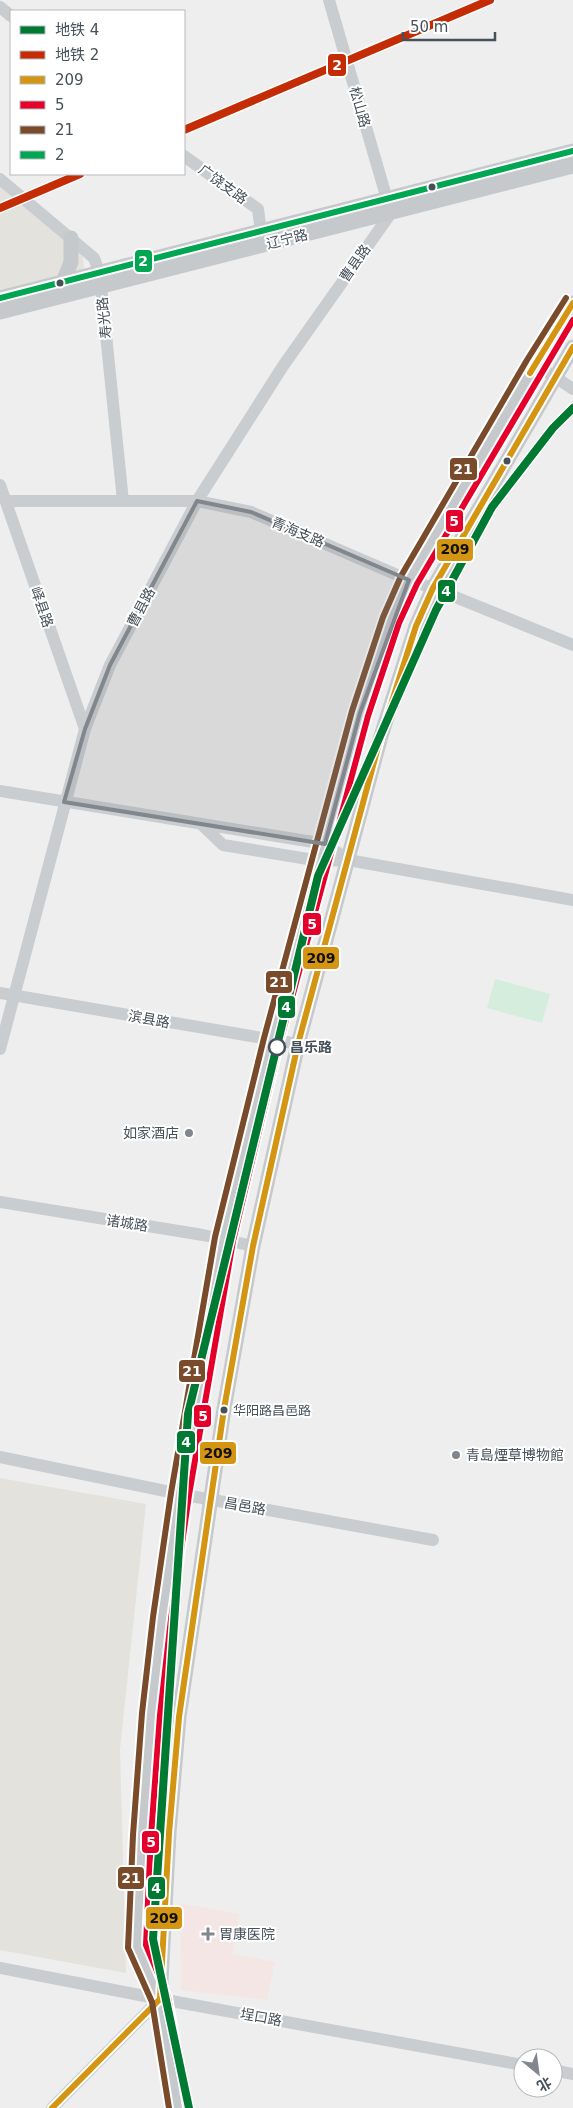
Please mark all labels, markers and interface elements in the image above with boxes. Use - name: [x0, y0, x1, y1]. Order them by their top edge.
- legend: [10, 10, 185, 175]
- scale bar: [403, 10, 496, 42]
- text: 50 m: [410, 18, 448, 36]
- text: 地铁 4: [55, 21, 99, 39]
- text: 地铁 2: [55, 46, 99, 64]
- line badge: 2: [327, 53, 347, 77]
- text: 2: [332, 57, 342, 73]
- text: 209: [55, 71, 84, 89]
- street label: 松山路: [347, 85, 373, 129]
- text: 5: [55, 96, 65, 114]
- text: 21: [55, 121, 74, 139]
- text: 2: [55, 146, 65, 164]
- street label: 广饶支路: [196, 161, 250, 207]
- unlabelled marker: [427, 182, 437, 192]
- street label: 辽宁路: [265, 226, 309, 252]
- street label: 曹县路: [336, 241, 374, 285]
- line badge: 2: [134, 249, 153, 273]
- text: 2: [138, 253, 148, 269]
- unlabelled marker: [55, 278, 65, 288]
- street label: 寿光路: [94, 296, 114, 340]
- unlabelled marker: [502, 456, 512, 466]
- line badge: 21: [449, 457, 478, 481]
- text: 21: [453, 461, 473, 477]
- line badge: 5: [445, 509, 464, 533]
- text: 5: [449, 513, 459, 529]
- street label: 青海支路: [269, 514, 327, 550]
- line badge: 209: [436, 538, 474, 562]
- text: 209: [440, 541, 470, 557]
- line badge: 4: [437, 579, 456, 603]
- text: 4: [441, 583, 451, 599]
- street label: 峄县路: [28, 585, 56, 629]
- street label: 曹县路: [124, 585, 158, 629]
- line badge: 5: [302, 912, 322, 936]
- text: 5: [307, 916, 317, 932]
- line badge: 209: [302, 946, 340, 970]
- text: 209: [306, 950, 336, 966]
- line badge: 21: [265, 970, 293, 994]
- text: 21: [269, 974, 289, 990]
- line badge: 4: [277, 995, 296, 1019]
- text: 4: [281, 999, 291, 1015]
- street label: 滨县路: [127, 1007, 171, 1031]
- marker: 昌乐路: [268, 1038, 286, 1056]
- place label: 昌乐路: [290, 1039, 332, 1055]
- place label: 如家酒店: [123, 1125, 179, 1141]
- marker: 如家酒店: [183, 1127, 195, 1139]
- street label: 诸城路: [105, 1212, 149, 1234]
- line badge: 21: [178, 1359, 206, 1383]
- text: 21: [182, 1363, 202, 1379]
- place label: 华阳路昌邑路: [233, 1403, 311, 1418]
- line badge: 5: [193, 1404, 212, 1428]
- marker: 华阳路昌邑路: [219, 1405, 229, 1415]
- text: 5: [198, 1408, 208, 1424]
- line badge: 4: [176, 1430, 196, 1454]
- text: 4: [181, 1434, 191, 1450]
- line badge: 209: [199, 1441, 237, 1465]
- text: 209: [203, 1445, 233, 1461]
- place label: 青島煙草博物館: [466, 1447, 564, 1463]
- marker: 青島煙草博物館: [450, 1449, 462, 1461]
- street label: 昌邑路: [223, 1494, 267, 1518]
- line badge: 5: [141, 1830, 160, 1854]
- text: 5: [146, 1834, 156, 1850]
- line badge: 21: [117, 1866, 145, 1890]
- text: 21: [121, 1870, 141, 1886]
- line badge: 4: [147, 1876, 166, 1900]
- text: 4: [151, 1880, 161, 1896]
- line badge: 209: [145, 1906, 183, 1930]
- text: 209: [149, 1910, 179, 1926]
- place label: 胃康医院: [219, 1926, 275, 1942]
- marker: 胃康医院: [201, 1927, 215, 1941]
- street label: 埕口路: [239, 2005, 283, 2029]
- north arrow: [513, 2048, 563, 2098]
- text: 北: [534, 2074, 554, 2095]

